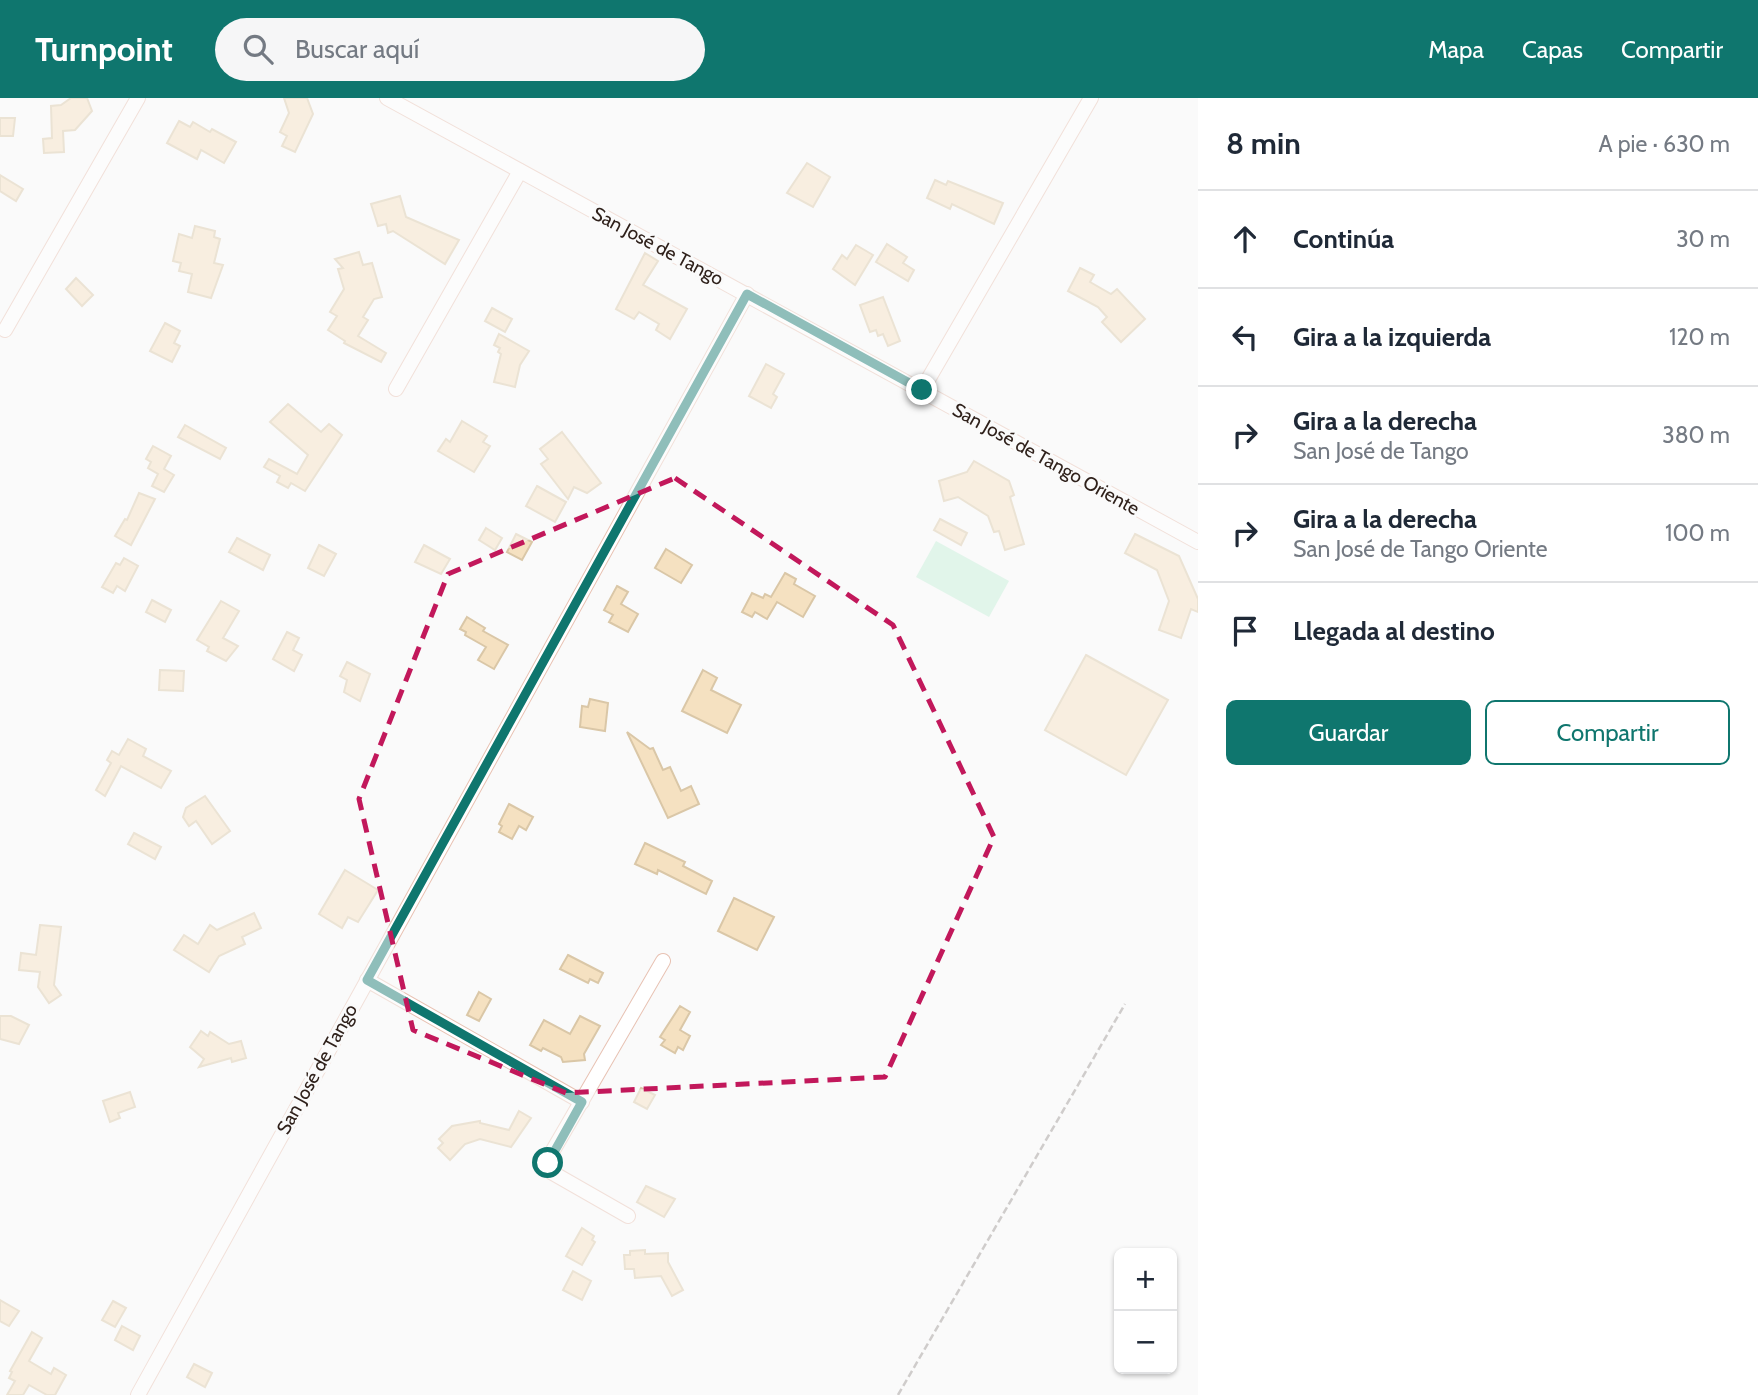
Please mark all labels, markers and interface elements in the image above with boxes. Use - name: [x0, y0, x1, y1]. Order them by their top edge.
- search box: [215, 18, 705, 81]
- text: Turnpoint: [35, 29, 173, 69]
- icon: search: [239, 30, 277, 68]
- text: Buscar aquí: [295, 33, 419, 65]
- text: Mapa: [1428, 35, 1484, 64]
- text: Capas: [1522, 35, 1583, 64]
- text: Compartir: [1621, 35, 1723, 64]
- text: 8 min: [1226, 125, 1301, 162]
- text: A pie · 630 m: [1598, 130, 1730, 158]
- street label: San José de Tango: [589, 202, 727, 290]
- icon: ahead: [1226, 220, 1264, 258]
- text: Continúa: [1293, 223, 1394, 255]
- text: 30 m: [1676, 225, 1730, 253]
- icon: left: [1226, 318, 1264, 356]
- text: Gira a la izquierda: [1293, 321, 1491, 353]
- text: 120 m: [1669, 323, 1730, 351]
- route end: [906, 374, 937, 405]
- street label: San José de Tango Oriente: [948, 398, 1144, 520]
- text: Gira a la derecha: [1293, 405, 1477, 437]
- icon: right: [1226, 416, 1264, 454]
- text: 380 m: [1662, 421, 1730, 449]
- text: San José de Tango: [1293, 437, 1469, 465]
- text: Gira a la derecha: [1293, 503, 1477, 535]
- icon: right: [1226, 514, 1264, 552]
- text: 100 m: [1665, 519, 1730, 547]
- text: San José de Tango Oriente: [1293, 535, 1548, 563]
- icon: arrive: [1226, 612, 1264, 650]
- text: Llegada al destino: [1293, 615, 1495, 647]
- button: Guardar: [1226, 700, 1471, 765]
- button: Compartir: [1485, 700, 1730, 765]
- street label: San José de Tango: [272, 1000, 362, 1138]
- route start: [532, 1147, 563, 1178]
- map controls: [1114, 1248, 1177, 1374]
- button: +: [1114, 1248, 1177, 1311]
- button: −: [1114, 1311, 1177, 1374]

